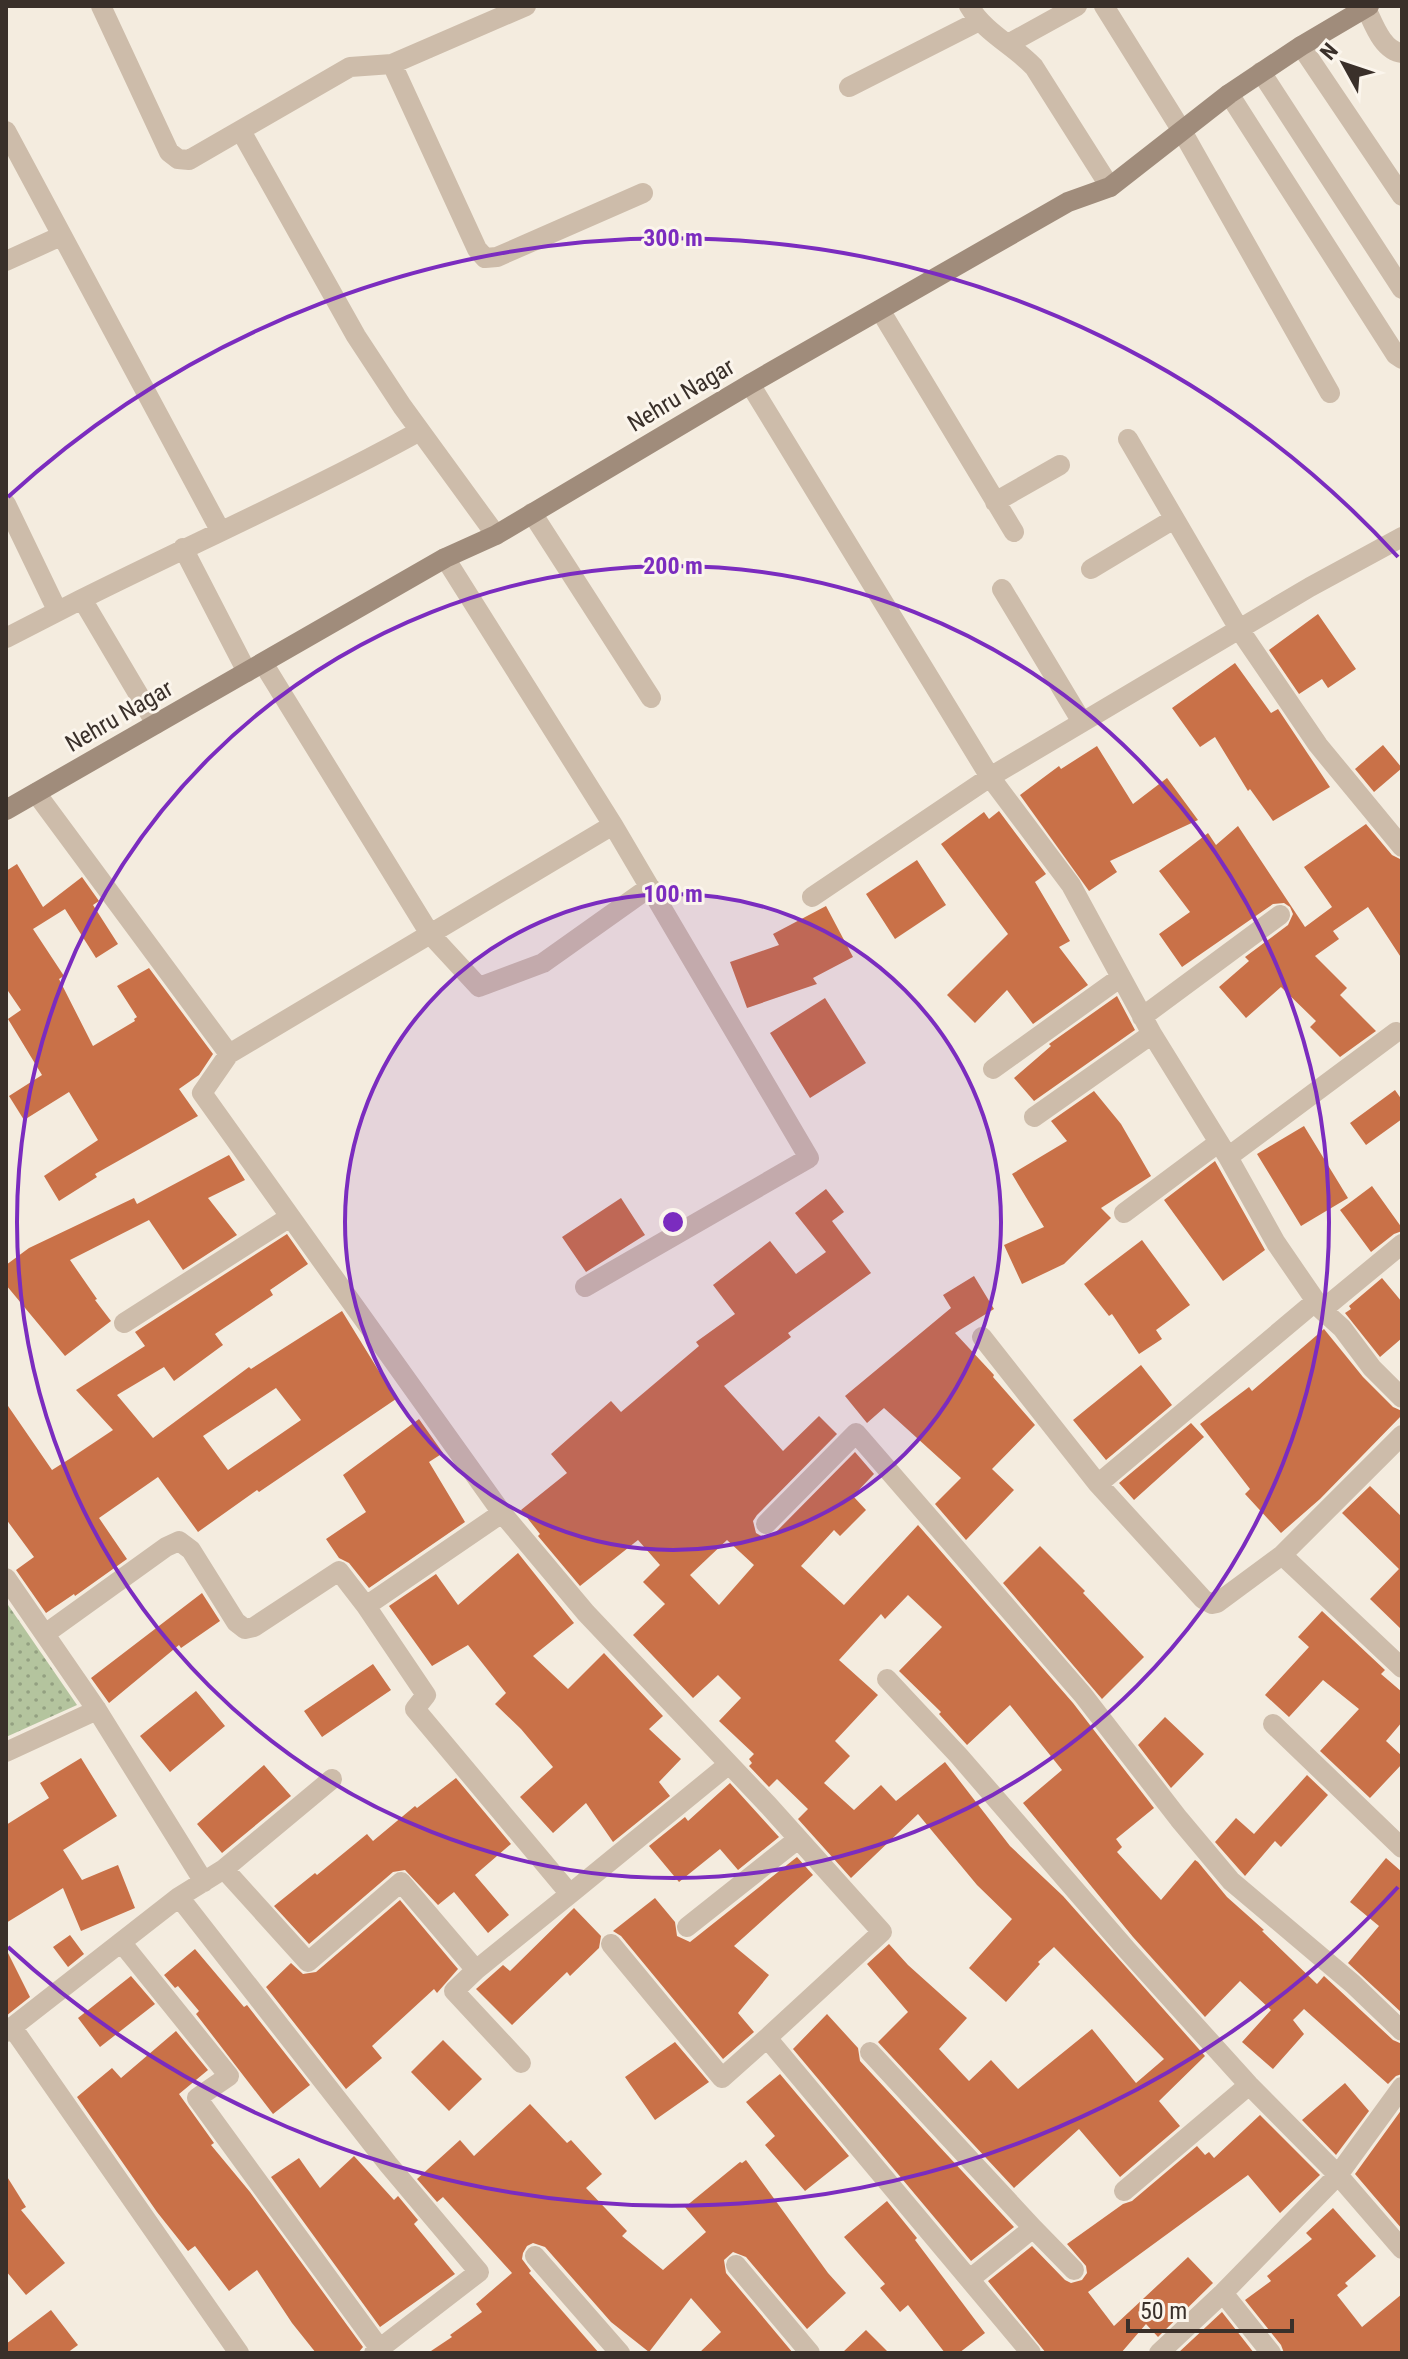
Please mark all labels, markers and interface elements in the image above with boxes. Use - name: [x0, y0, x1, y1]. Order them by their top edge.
- north arrow: [1304, 24, 1384, 104]
- text: N: [1315, 38, 1343, 65]
- text: 300 m: [643, 224, 703, 252]
- street label: Nehru Nagar: [623, 352, 739, 438]
- text: 200 m: [643, 552, 703, 580]
- street label: Nehru Nagar: [60, 674, 178, 758]
- text: 100 m: [643, 880, 703, 908]
- centre of rings: [659, 1208, 687, 1236]
- scale bar: [1128, 2283, 1292, 2333]
- text: 50 m: [1140, 2297, 1187, 2325]

